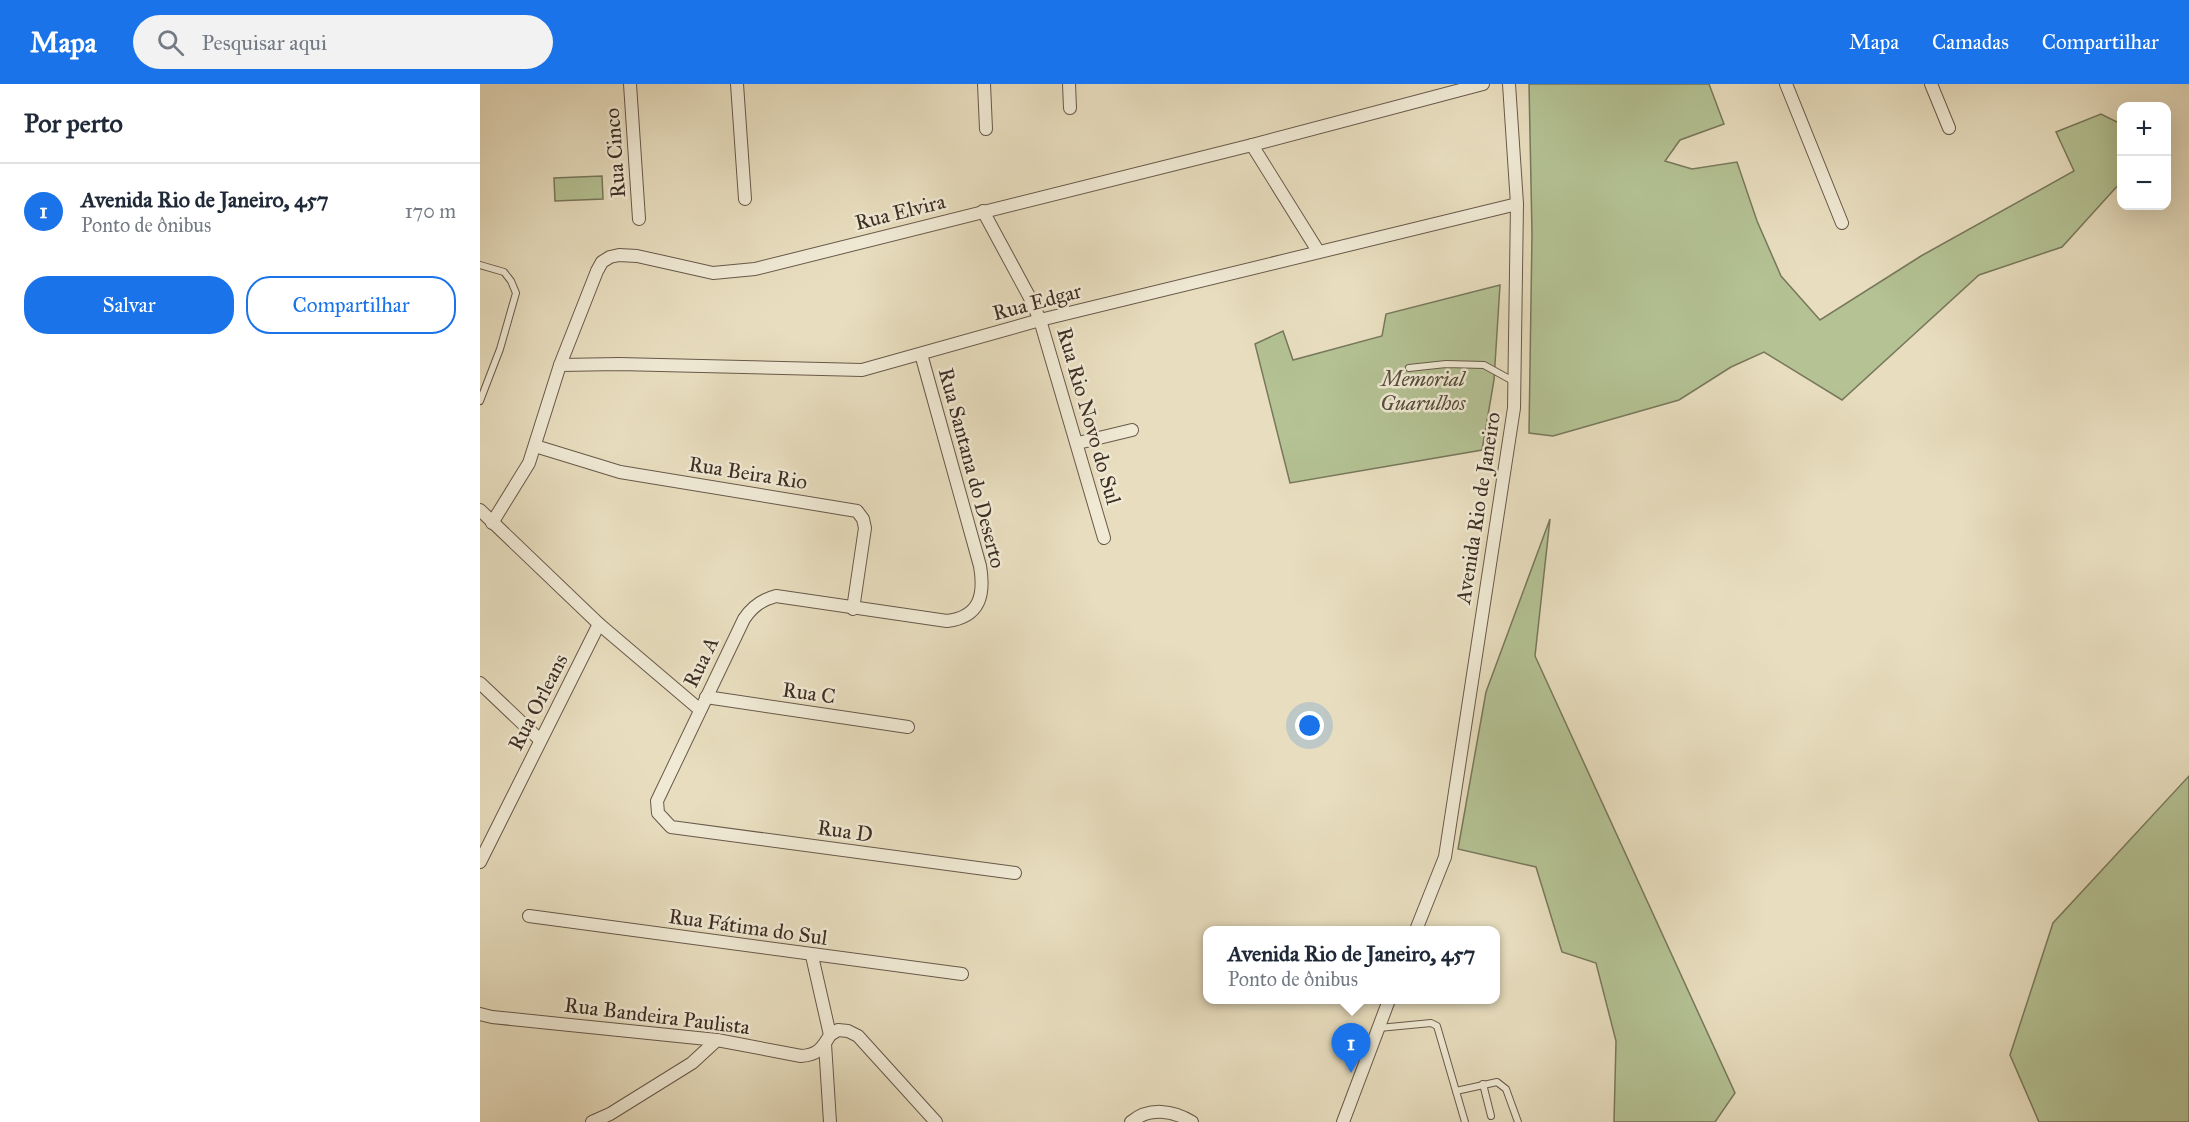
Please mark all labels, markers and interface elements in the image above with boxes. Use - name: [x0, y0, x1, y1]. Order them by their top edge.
- search box: [133, 15, 553, 69]
- text: Mapa: [30, 25, 97, 60]
- icon: search: [154, 26, 187, 59]
- text: Pesquisar aqui: [202, 29, 327, 56]
- text: Mapa: [1849, 29, 1899, 55]
- text: Camadas: [1932, 29, 2009, 55]
- text: Compartilhar: [2042, 29, 2159, 55]
- map controls: [2117, 102, 2171, 210]
- button: +: [2117, 102, 2171, 156]
- text: Por perto: [24, 107, 123, 139]
- street label: Rua Cinco: [599, 107, 631, 199]
- button: −: [2117, 156, 2171, 210]
- text: Avenida Rio de Janeiro, 457: [81, 186, 328, 213]
- street label: Rua Elvira: [852, 188, 948, 236]
- text: 1: [40, 199, 47, 223]
- text: 170 m: [405, 199, 456, 223]
- text: Ponto de ônibus: [81, 213, 211, 237]
- button: Salvar: [24, 276, 234, 334]
- button: Compartilhar: [246, 276, 456, 334]
- street label: Rua Edgar: [990, 278, 1085, 326]
- street label: Rua Rio Novo do Sul: [1051, 325, 1127, 508]
- street label: Rua Santana do Deserto: [933, 365, 1011, 571]
- park label: Memorial Guarulhos: [1379, 366, 1467, 416]
- street label: Avenida Rio de Janeiro: [1450, 410, 1506, 607]
- street label: Rua Beira Rio: [687, 451, 810, 495]
- street label: Rua A: [678, 632, 724, 692]
- street label: Rua Orleans: [503, 649, 573, 755]
- street label: Rua C: [781, 676, 837, 710]
- your location: [1295, 711, 1324, 740]
- street label: Rua D: [816, 814, 874, 848]
- street label: Rua Fátima do Sul: [667, 903, 829, 951]
- popup: [1203, 926, 1500, 1004]
- text: Avenida Rio de Janeiro, 457: [1228, 940, 1475, 967]
- text: Ponto de ônibus: [1228, 967, 1358, 991]
- street label: Rua Bandeira Paulista: [563, 992, 751, 1040]
- pin: 1: [1332, 1024, 1370, 1073]

